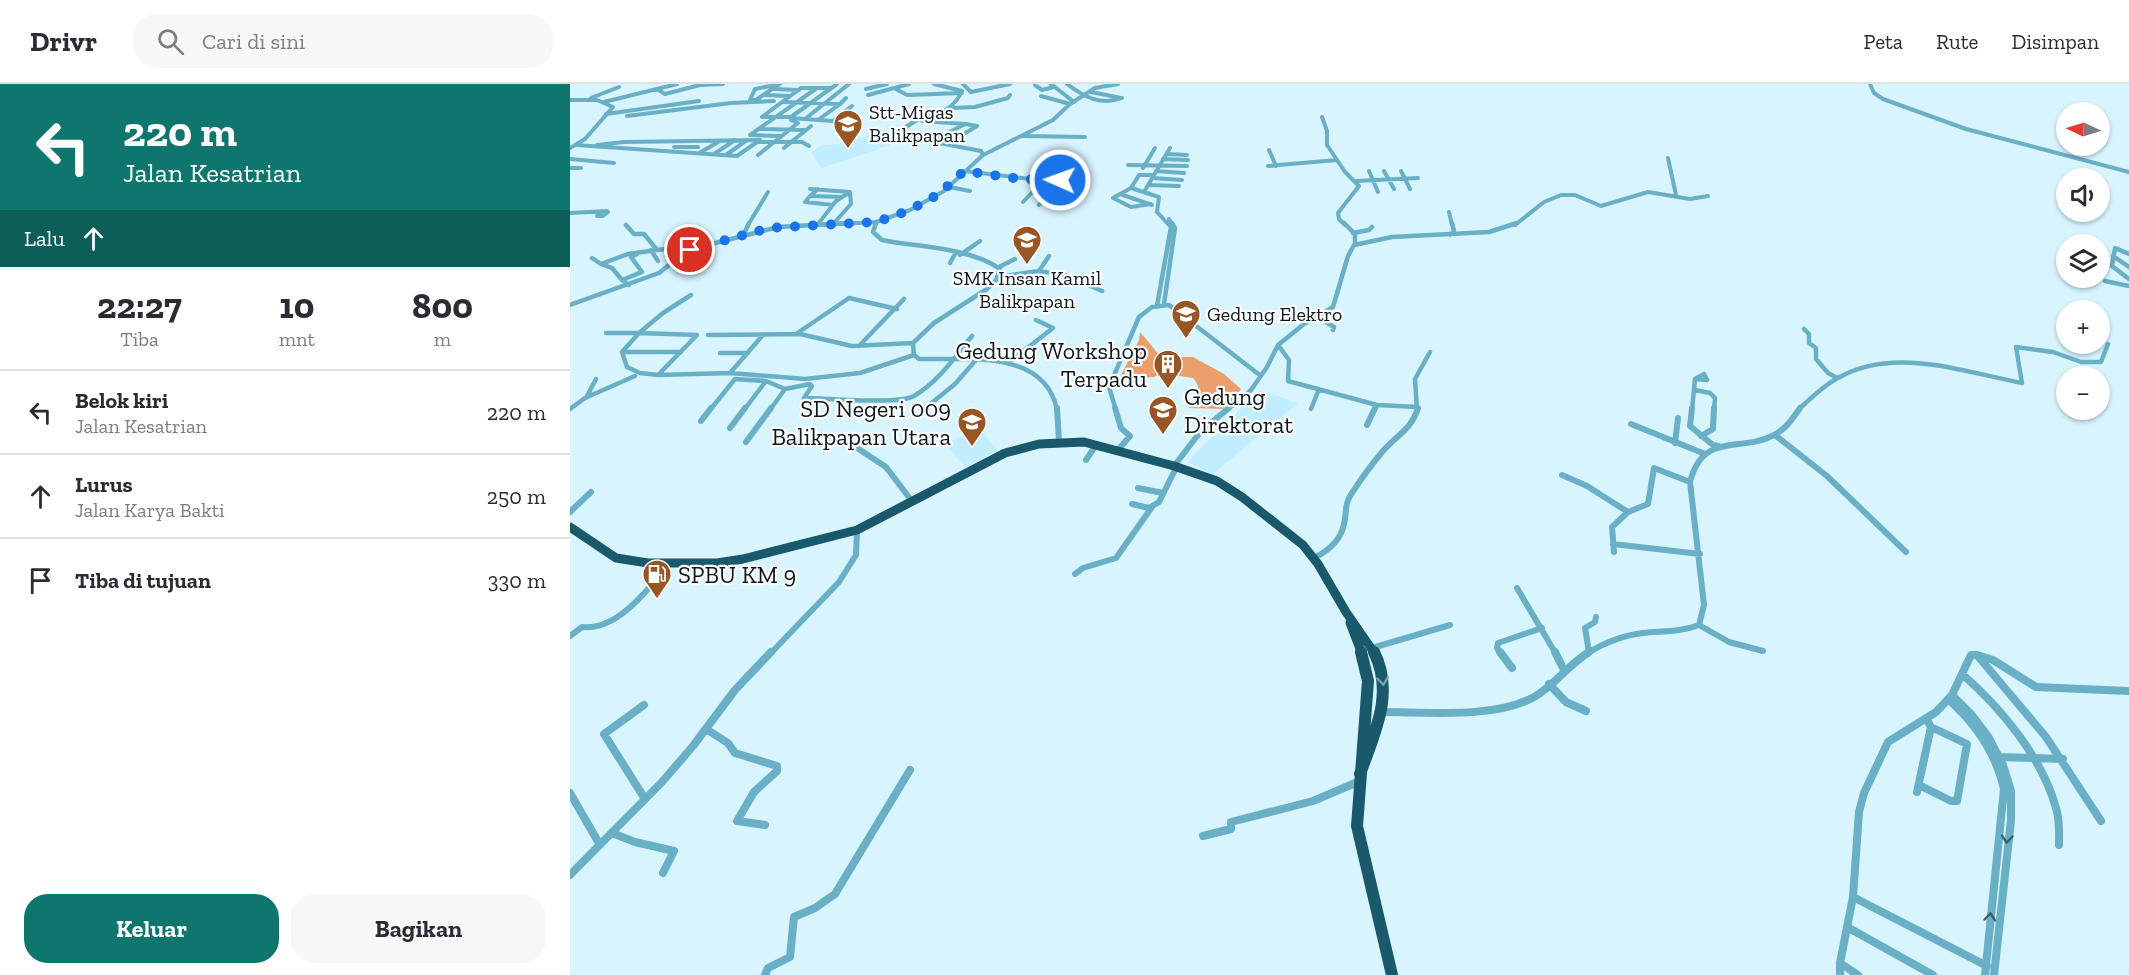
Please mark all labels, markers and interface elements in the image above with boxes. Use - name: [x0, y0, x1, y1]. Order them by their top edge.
- search box: [133, 14, 553, 68]
- text: Drivr: [30, 25, 97, 58]
- icon: search: [154, 25, 187, 58]
- text: Cari di sini: [202, 28, 305, 55]
- text: Peta: [1864, 29, 1903, 54]
- text: Rute: [1936, 29, 1978, 54]
- text: Disimpan: [2011, 29, 2099, 54]
- place label: Stt-Migas Balikpapan: [869, 100, 965, 147]
- north arrow: [2056, 102, 2110, 156]
- map controls: [2056, 102, 2110, 420]
- text: 220 m: [123, 106, 237, 157]
- icon: left: [24, 108, 102, 186]
- school or university icon: Stt-Migas Balikpapan: [832, 108, 864, 150]
- position arrow: [1028, 148, 1092, 212]
- text: Jalan Kesatrian: [123, 157, 301, 189]
- button: sound: [2056, 168, 2110, 222]
- icon: ahead: [77, 222, 110, 255]
- pin: [664, 224, 715, 275]
- school or university icon: SMK Insan Kamil Balikpapan: [1011, 224, 1043, 266]
- text: Lalu: [24, 225, 65, 252]
- icon: arrive: [673, 233, 706, 266]
- button: layers: [2056, 234, 2110, 288]
- place label: SMK Insan Kamil Balikpapan: [953, 266, 1101, 313]
- text: 22:27: [97, 284, 182, 327]
- text: 10: [279, 284, 315, 327]
- text: 800: [412, 284, 473, 327]
- school or university icon: Gedung Elektro: [1170, 298, 1202, 340]
- button: +: [2056, 300, 2110, 354]
- place label: Gedung Elektro: [1207, 302, 1342, 326]
- text: Tiba: [120, 327, 159, 351]
- text: mnt: [279, 327, 315, 351]
- text: m: [434, 327, 451, 351]
- place label: Gedung Workshop Terpadu: [955, 336, 1148, 393]
- building icon: Gedung Workshop Terpadu: [1152, 348, 1184, 390]
- button: −: [2056, 366, 2110, 420]
- place label: Gedung Direktorat: [1184, 382, 1293, 439]
- text: Belok kiri: [75, 387, 168, 414]
- place label: SD Negeri 009 Balikpapan Utara: [771, 394, 951, 451]
- school or university icon: Gedung Direktorat: [1147, 394, 1179, 436]
- icon: left: [24, 396, 57, 429]
- text: 220 m: [487, 399, 546, 426]
- school or university icon: SD Negeri 009 Balikpapan Utara: [956, 406, 988, 448]
- text: Jalan Kesatrian: [75, 414, 207, 438]
- text: Lurus: [75, 471, 133, 498]
- icon: ahead: [24, 480, 57, 513]
- text: 250 m: [487, 483, 546, 510]
- text: Jalan Karya Bakti: [75, 498, 225, 522]
- fuel station icon: SPBU KM 9: [641, 558, 673, 600]
- place label: SPBU KM 9: [678, 560, 796, 589]
- icon: arrive: [24, 564, 57, 597]
- text: Tiba di tujuan: [75, 567, 211, 594]
- text: 330 m: [488, 567, 546, 594]
- one-way arrow: [1376, 676, 1389, 686]
- one-way arrow: [2001, 834, 2014, 843]
- button: Keluar: [24, 894, 279, 963]
- button: Bagikan: [291, 894, 546, 963]
- one-way arrow: [1983, 912, 1996, 921]

